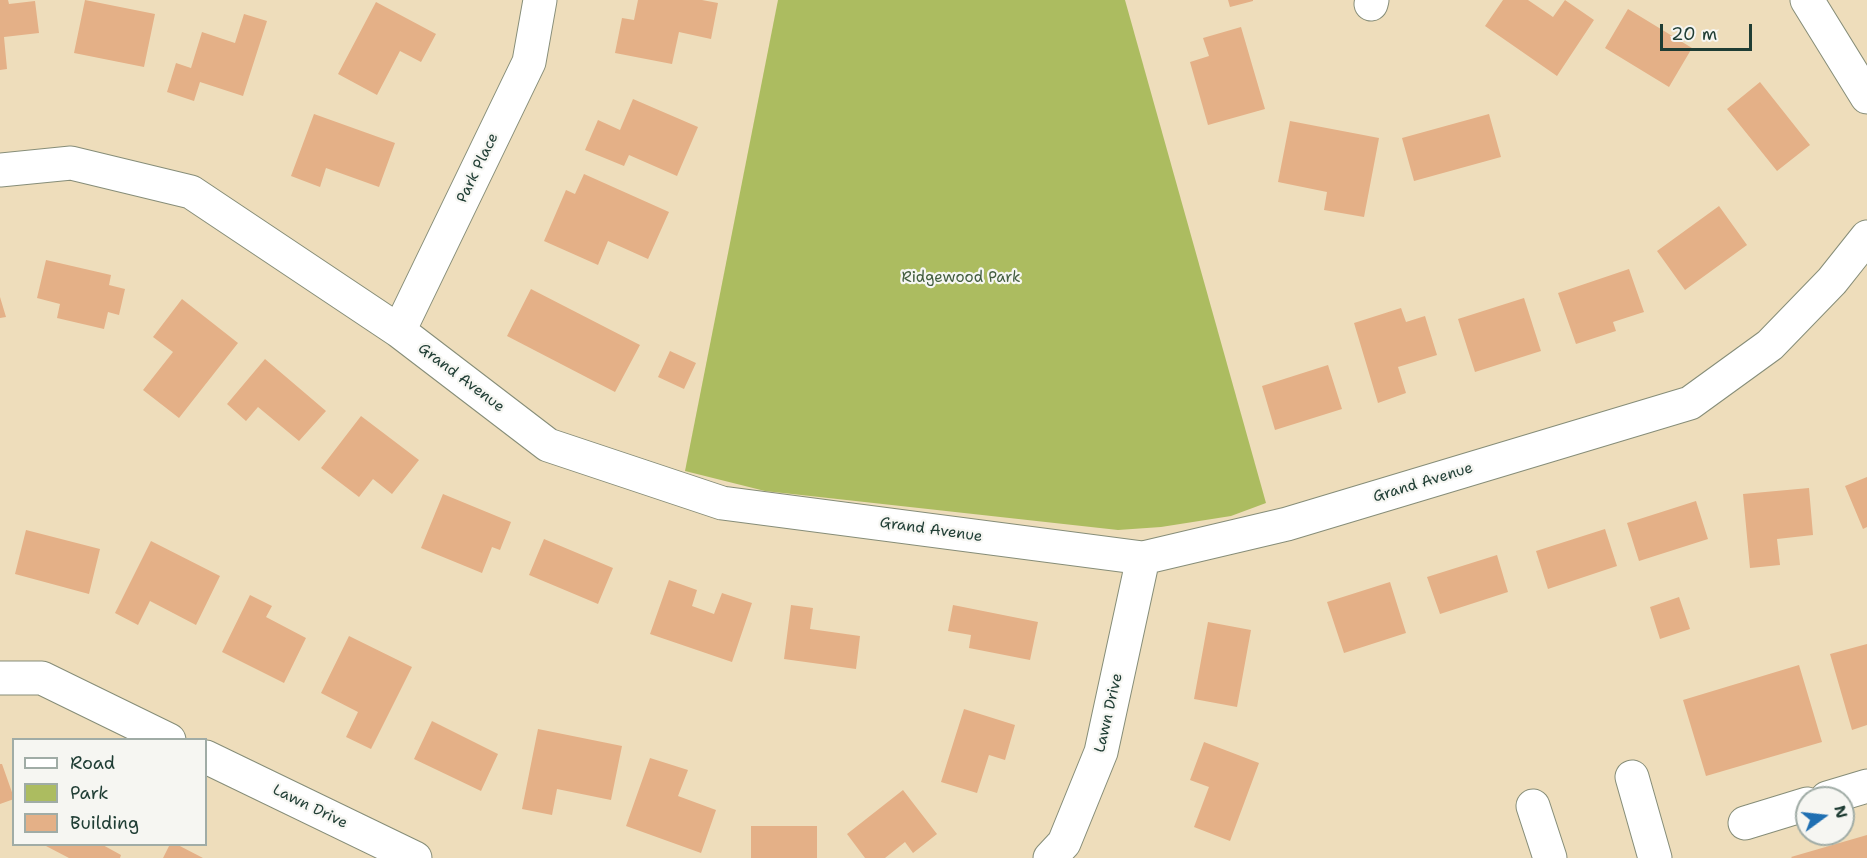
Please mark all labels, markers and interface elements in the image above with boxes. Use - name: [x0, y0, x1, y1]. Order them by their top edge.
- scale bar: [1663, 12, 1754, 50]
- text: 20 m: [1671, 22, 1717, 46]
- street label: Park Place: [453, 130, 503, 206]
- park label: Ridgewood Park: [902, 269, 1020, 287]
- street label: Grand Avenue: [414, 340, 508, 416]
- street label: Grand Avenue: [1371, 459, 1475, 507]
- street label: Grand Avenue: [879, 514, 983, 546]
- street label: Lawn Drive: [1091, 671, 1127, 755]
- legend: [12, 738, 207, 846]
- text: Road: [70, 751, 115, 775]
- text: Park: [70, 781, 109, 805]
- street label: Lawn Drive: [270, 781, 350, 833]
- north arrow: [1795, 786, 1855, 846]
- text: N: [1829, 803, 1853, 821]
- text: Building: [70, 811, 139, 835]

